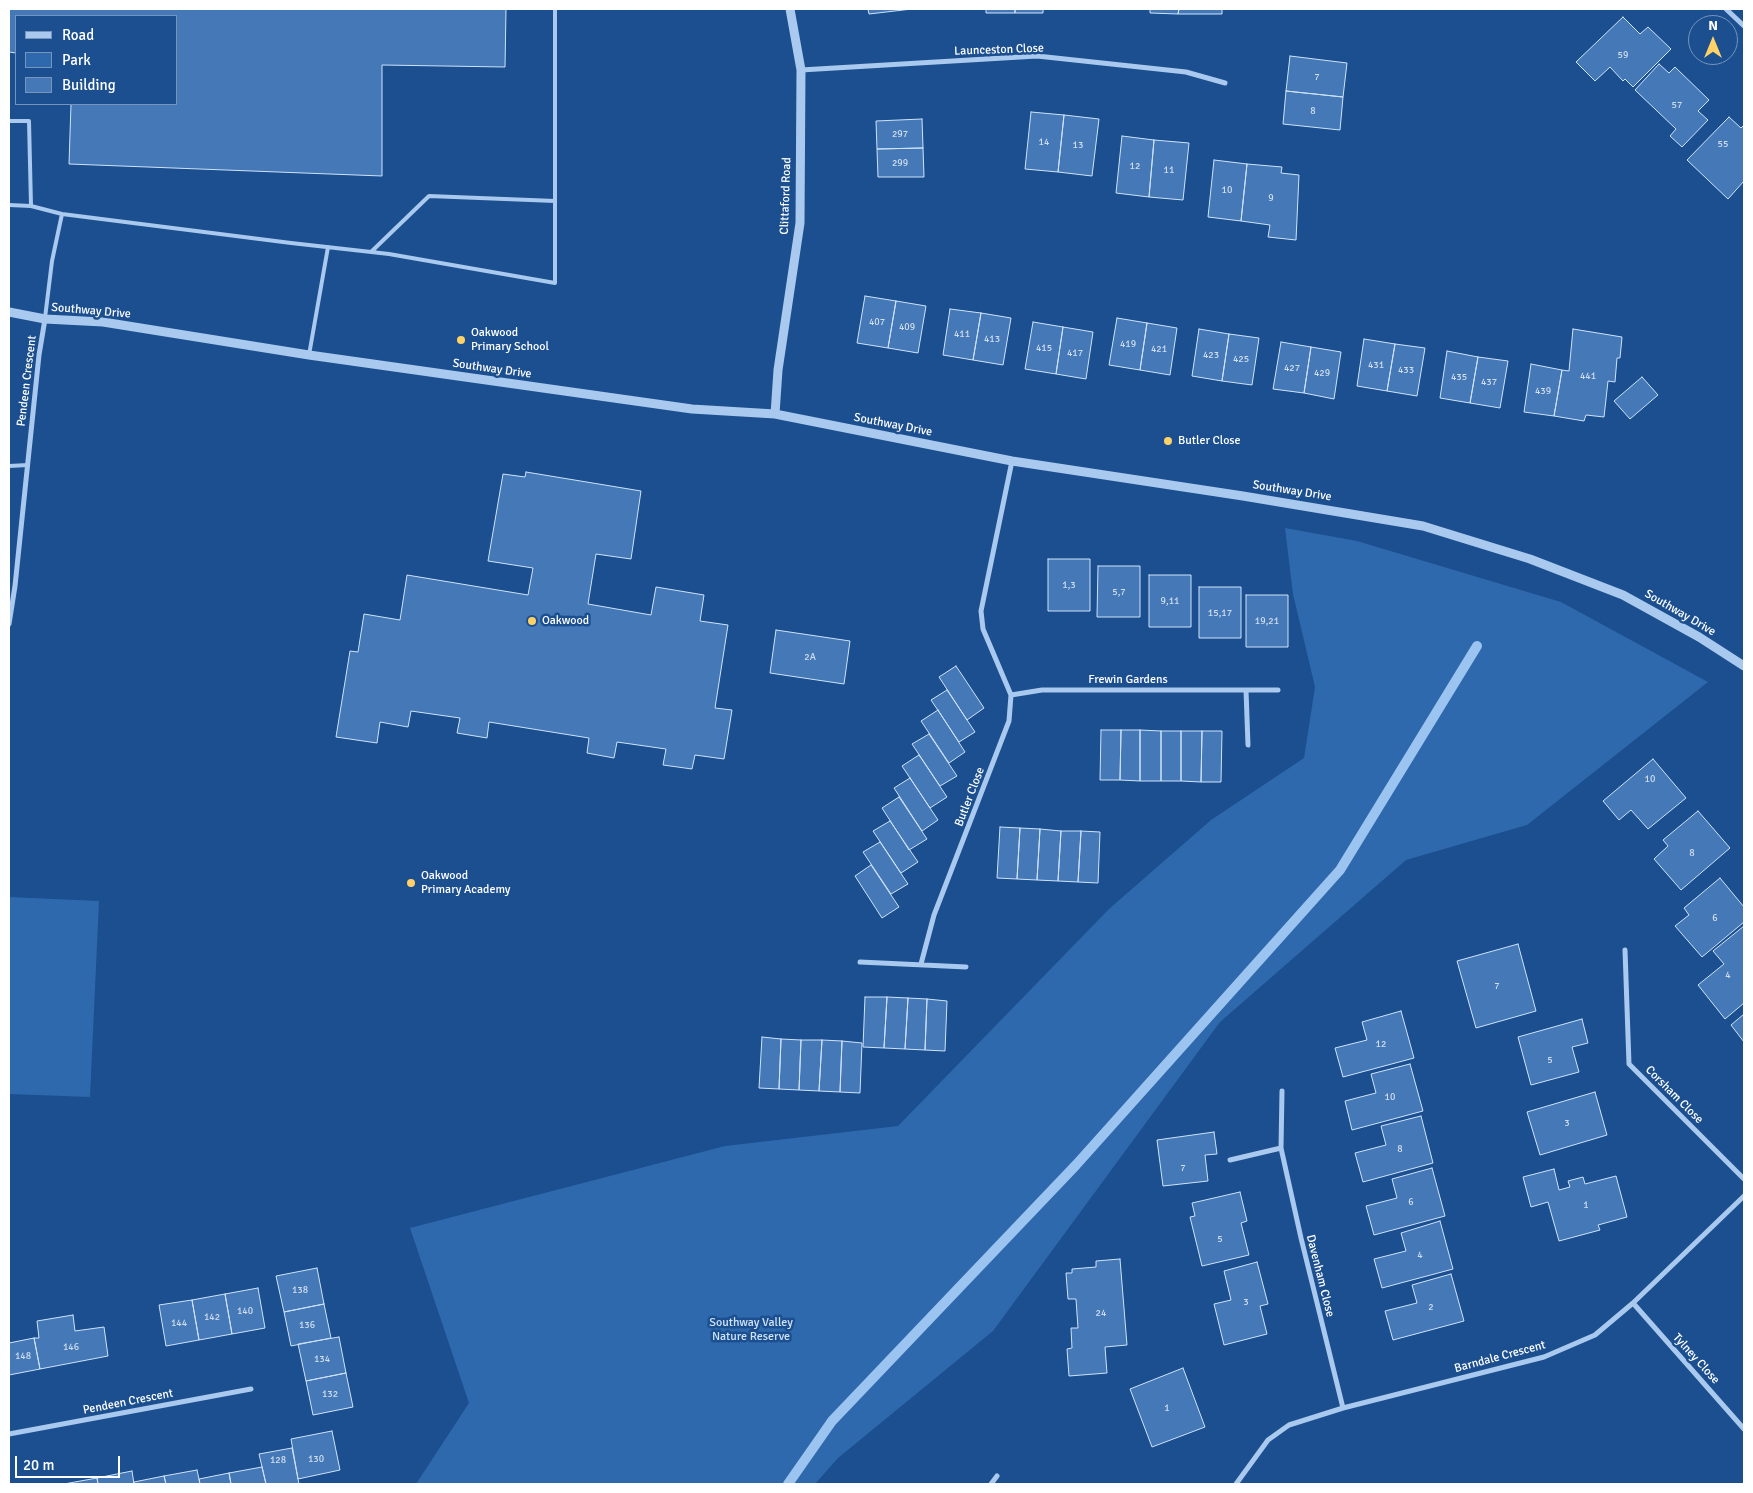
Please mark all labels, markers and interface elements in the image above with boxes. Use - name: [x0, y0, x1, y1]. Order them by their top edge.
- legend: [15, 15, 178, 105]
- north arrow: [1688, 15, 1738, 65]
- text: N: [1708, 17, 1718, 34]
- text: Road: [62, 26, 94, 44]
- street label: Launceston Close: [954, 41, 1044, 59]
- house number: 59: [1618, 49, 1628, 61]
- text: Park: [62, 51, 91, 69]
- house number: 7: [1314, 71, 1320, 83]
- text: Building: [62, 76, 116, 94]
- house number: 57: [1672, 99, 1682, 111]
- house number: 8: [1310, 105, 1316, 117]
- house number: 297: [892, 128, 908, 140]
- house number: 14: [1039, 136, 1049, 148]
- house number: 55: [1718, 138, 1728, 150]
- house number: 13: [1073, 139, 1083, 151]
- street label: Clittaford Road: [777, 157, 795, 235]
- house number: 299: [892, 157, 908, 169]
- house number: 12: [1130, 160, 1140, 172]
- house number: 11: [1164, 164, 1174, 176]
- house number: 10: [1222, 184, 1232, 196]
- house number: 9: [1268, 192, 1274, 204]
- street label: Southway Drive: [51, 300, 131, 322]
- house number: 407: [869, 316, 885, 328]
- house number: 409: [899, 321, 915, 333]
- place label: Oakwood Primary School: [471, 326, 549, 354]
- house number: 411: [954, 328, 970, 340]
- house number: 413: [984, 333, 1000, 345]
- marker: Oakwood Primary School: [455, 334, 467, 346]
- street label: Pendeen Crescent: [14, 335, 40, 427]
- house number: 419: [1120, 338, 1136, 350]
- house number: 415: [1036, 342, 1052, 354]
- house number: 421: [1151, 343, 1167, 355]
- house number: 417: [1067, 347, 1083, 359]
- house number: 423: [1203, 349, 1219, 361]
- house number: 425: [1233, 353, 1249, 365]
- street label: Southway Drive: [452, 356, 532, 382]
- house number: 431: [1368, 359, 1384, 371]
- house number: 427: [1284, 362, 1300, 374]
- house number: 433: [1398, 364, 1414, 376]
- house number: 429: [1314, 367, 1330, 379]
- house number: 441: [1580, 370, 1596, 382]
- house number: 435: [1451, 371, 1467, 383]
- house number: 437: [1481, 376, 1497, 388]
- house number: 439: [1535, 385, 1551, 397]
- street label: Southway Drive: [853, 410, 933, 440]
- place label: Butler Close: [1178, 434, 1241, 448]
- marker: Butler Close: [1162, 435, 1174, 447]
- street label: Southway Drive: [1252, 478, 1332, 504]
- house number: 1,3: [1062, 579, 1076, 591]
- house number: 5,7: [1112, 586, 1126, 598]
- street label: Southway Drive: [1642, 587, 1718, 639]
- house number: 9,11: [1161, 595, 1179, 607]
- house number: 15,17: [1208, 607, 1232, 619]
- place label: Oakwood: [542, 614, 589, 628]
- marker: Oakwood: [526, 615, 538, 627]
- house number: 19,21: [1255, 615, 1279, 627]
- house number: 2A: [804, 651, 816, 663]
- street label: Frewin Gardens: [1088, 673, 1168, 687]
- street label: Butler Close: [952, 765, 988, 829]
- house number: 10: [1645, 773, 1655, 785]
- house number: 8: [1689, 847, 1695, 859]
- place label: Oakwood Primary Academy: [421, 869, 510, 897]
- marker: Oakwood Primary Academy: [405, 877, 417, 889]
- house number: 6: [1712, 912, 1718, 924]
- house number: 4: [1725, 969, 1731, 981]
- house number: 7: [1494, 980, 1500, 992]
- house number: 12: [1376, 1038, 1386, 1050]
- house number: 5: [1547, 1054, 1553, 1066]
- street label: Corsham Close: [1642, 1063, 1706, 1127]
- house number: 10: [1385, 1091, 1395, 1103]
- house number: 3: [1564, 1117, 1570, 1129]
- house number: 8: [1397, 1143, 1403, 1155]
- house number: 7: [1180, 1162, 1186, 1174]
- house number: 6: [1408, 1196, 1414, 1208]
- house number: 1: [1583, 1199, 1589, 1211]
- house number: 5: [1217, 1233, 1223, 1245]
- street label: Davenham Close: [1303, 1233, 1337, 1319]
- house number: 4: [1417, 1249, 1423, 1261]
- house number: 138: [292, 1284, 308, 1296]
- house number: 3: [1243, 1296, 1249, 1308]
- house number: 2: [1428, 1301, 1434, 1313]
- house number: 140: [237, 1305, 253, 1317]
- house number: 24: [1096, 1307, 1106, 1319]
- house number: 142: [204, 1311, 220, 1323]
- park label: Southway Valley Nature Reserve: [709, 1316, 793, 1344]
- house number: 144: [171, 1317, 187, 1329]
- house number: 136: [299, 1319, 315, 1331]
- street label: Tylney Close: [1670, 1331, 1722, 1387]
- street label: Barndale Crescent: [1453, 1338, 1547, 1376]
- house number: 146: [63, 1341, 79, 1353]
- house number: 148: [15, 1350, 31, 1362]
- house number: 134: [314, 1353, 330, 1365]
- street label: Pendeen Crescent: [82, 1386, 174, 1418]
- house number: 132: [322, 1388, 338, 1400]
- house number: 1: [1164, 1402, 1170, 1414]
- scale bar: [18, 1446, 122, 1478]
- house number: 130: [308, 1453, 324, 1465]
- house number: 128: [270, 1454, 286, 1466]
- text: 20 m: [23, 1456, 54, 1474]

